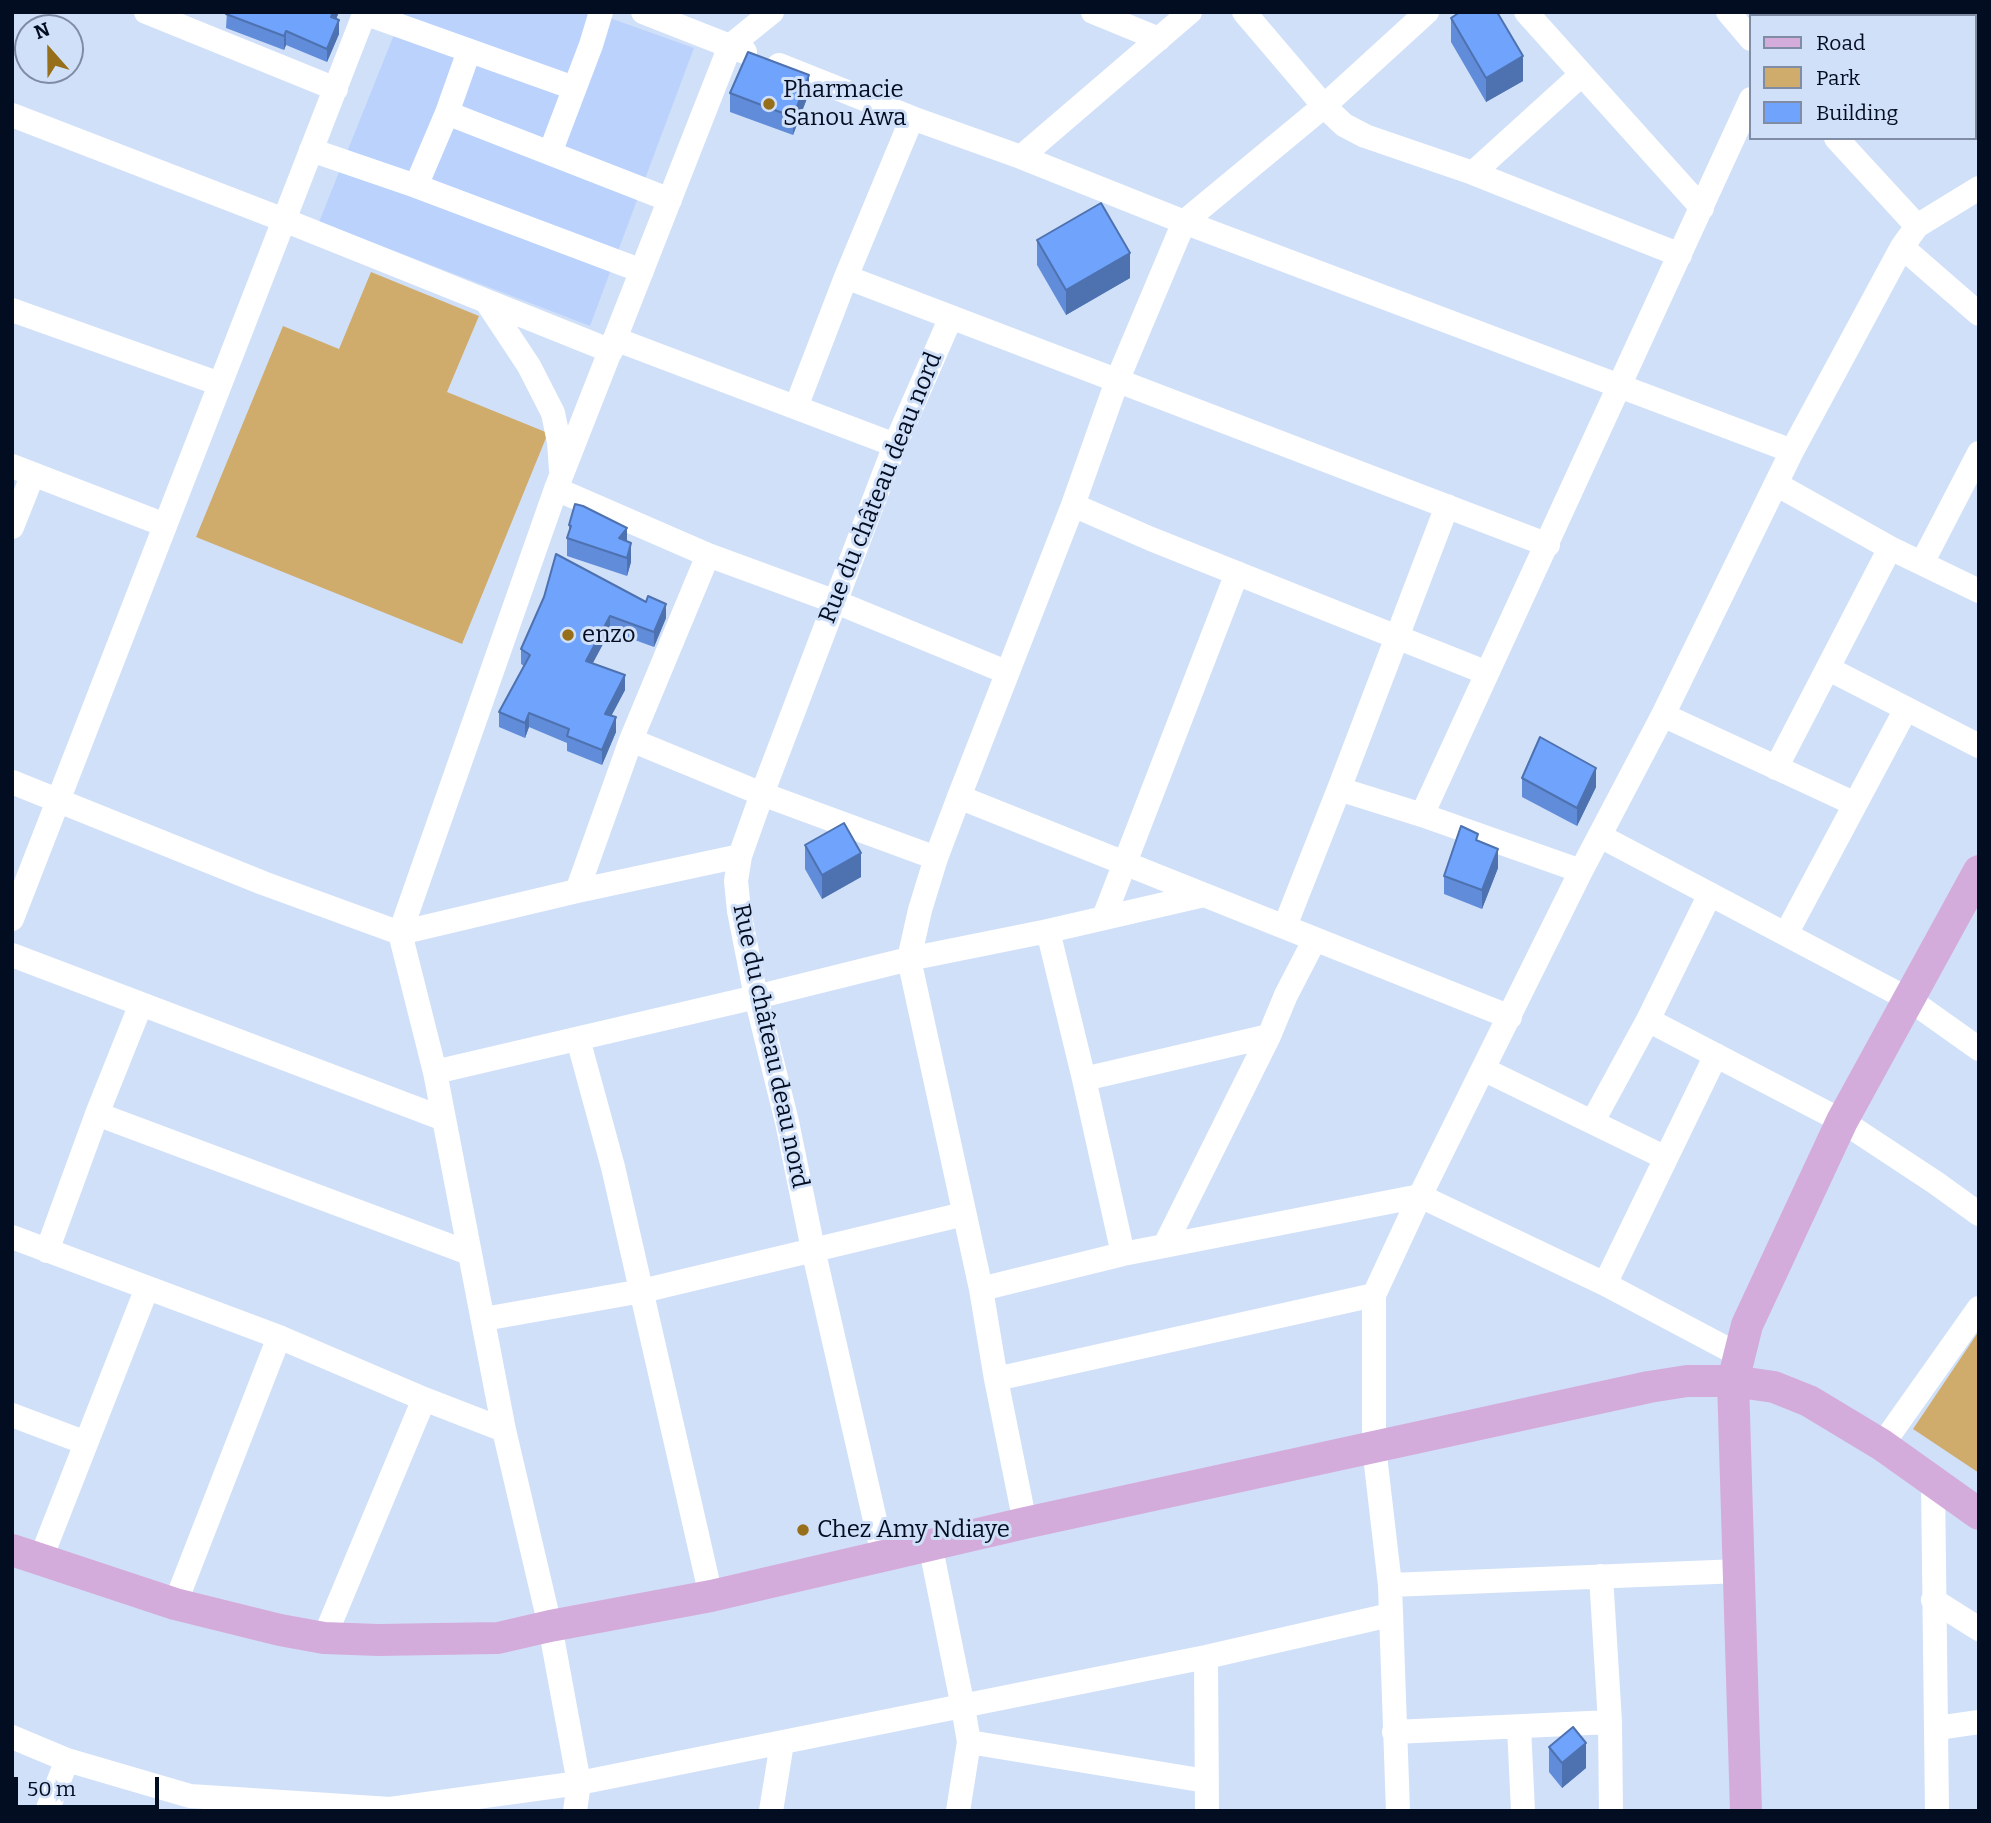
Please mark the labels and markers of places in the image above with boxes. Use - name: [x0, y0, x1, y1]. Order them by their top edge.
- place label: Pharmacie Sanou Awa: [783, 76, 906, 132]
- marker: Pharmacie Sanou Awa: [761, 96, 777, 112]
- place label: enzo: [582, 621, 636, 649]
- marker: enzo: [560, 627, 576, 643]
- place label: Chez Amy Ndiaye: [817, 1516, 1010, 1544]
- marker: Chez Amy Ndiaye: [795, 1522, 811, 1538]

